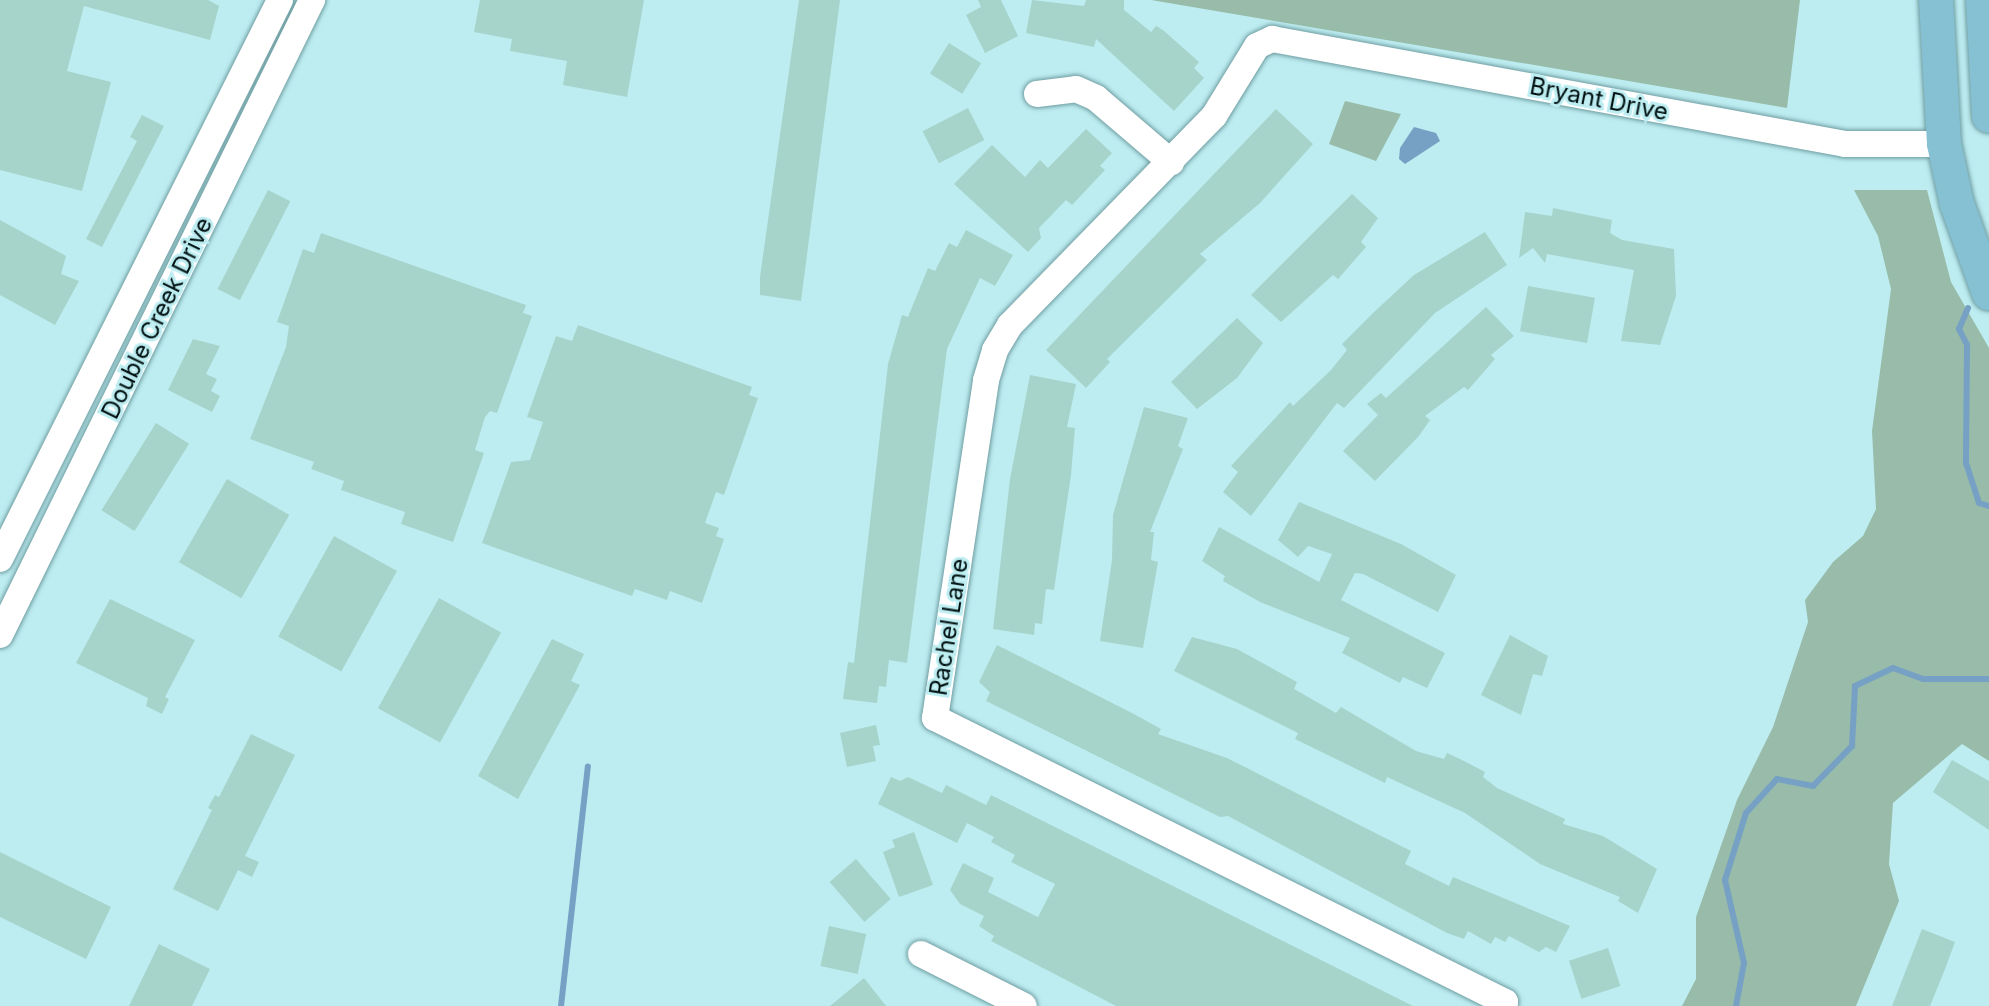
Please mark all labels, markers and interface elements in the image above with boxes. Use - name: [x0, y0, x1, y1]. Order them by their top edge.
- street label: Bryant Drive: [1527, 71, 1671, 127]
- street label: Double Creek Drive: [96, 212, 218, 424]
- street label: Rachel Lane: [924, 556, 974, 698]

